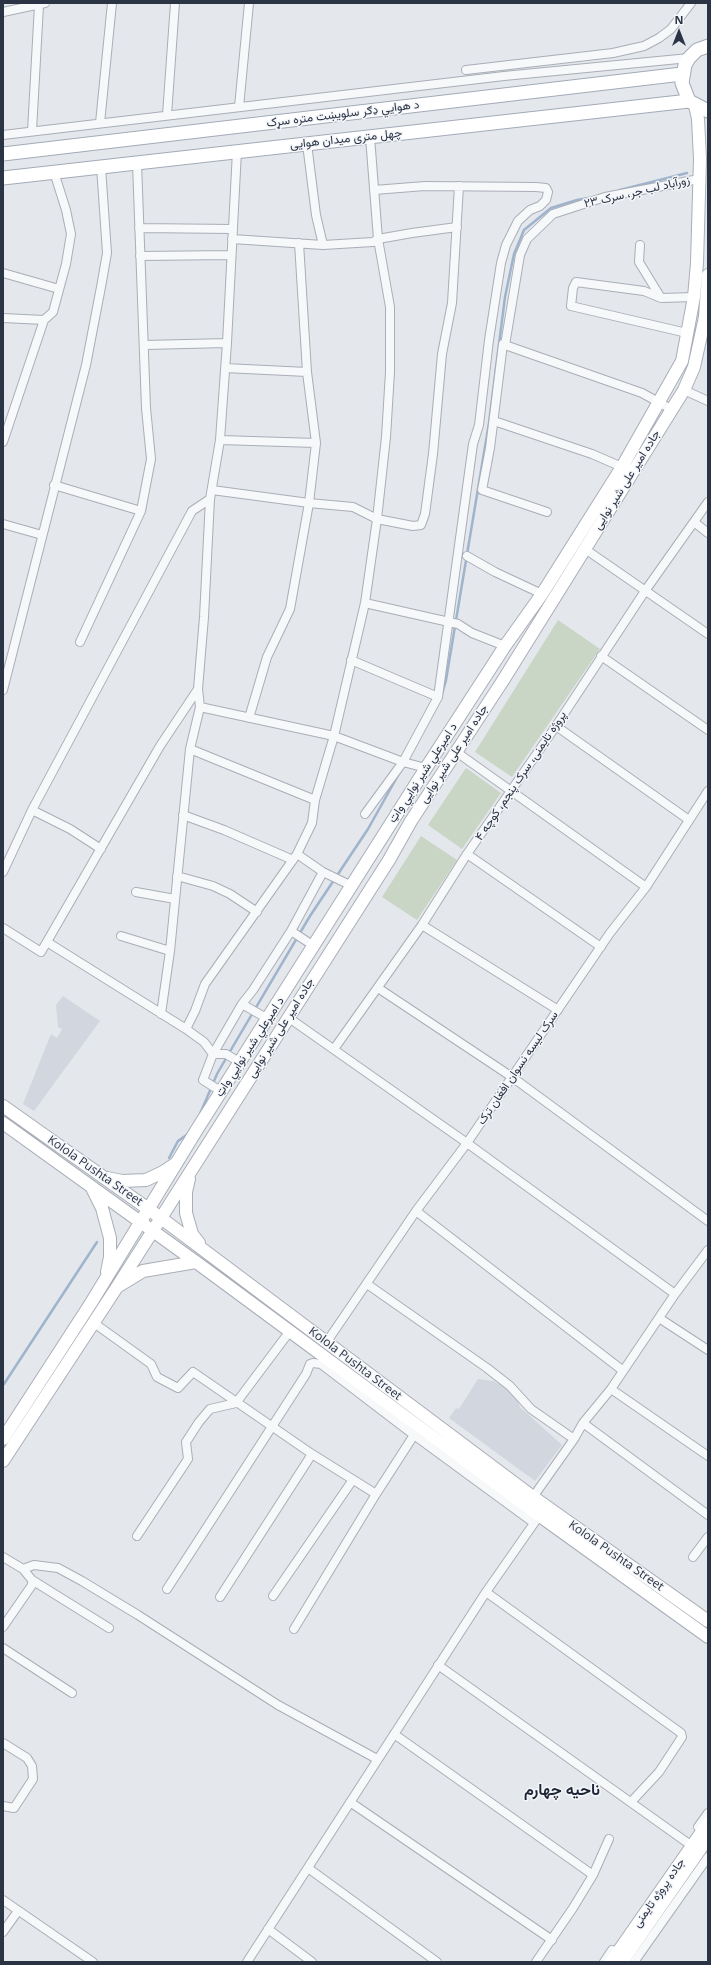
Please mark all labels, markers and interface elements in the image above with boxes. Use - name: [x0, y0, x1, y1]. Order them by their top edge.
- north arrow: [659, 12, 699, 52]
- text: N: [675, 12, 683, 27]
- street label: د هوايي ډګر سلویښت متره سړک: [266, 97, 420, 131]
- street label: چهل متری میدان هوایی: [289, 126, 403, 152]
- street label: زورآباد لب جر، سرک ۲۳: [583, 173, 691, 211]
- street label: جاده امیر علی شیر نوایی: [590, 427, 664, 533]
- street label: جاده امیر علی شیر نوایی: [417, 702, 491, 806]
- street label: پروژه تایمنی، سرک پنجم، کوچه ۴: [472, 708, 570, 844]
- street label: د امیرعلي شیر نوايي واټ: [385, 720, 461, 826]
- street label: جاده امیر علی شیر نوایی: [244, 975, 318, 1081]
- street label: د امیرعلي شیر نوايي واټ: [212, 994, 288, 1100]
- street label: سرک لیسه نسوان افغان‌ ترک: [475, 1008, 561, 1128]
- street label: Kolola Pushta Street: [45, 1133, 145, 1209]
- street label: Kolola Pushta Street: [306, 1324, 404, 1404]
- street label: Kolola Pushta Street: [566, 1518, 666, 1594]
- district label: ناحیه چهارم: [524, 1780, 600, 1800]
- street label: جاده پروژه تایمنی: [630, 1856, 688, 1930]

